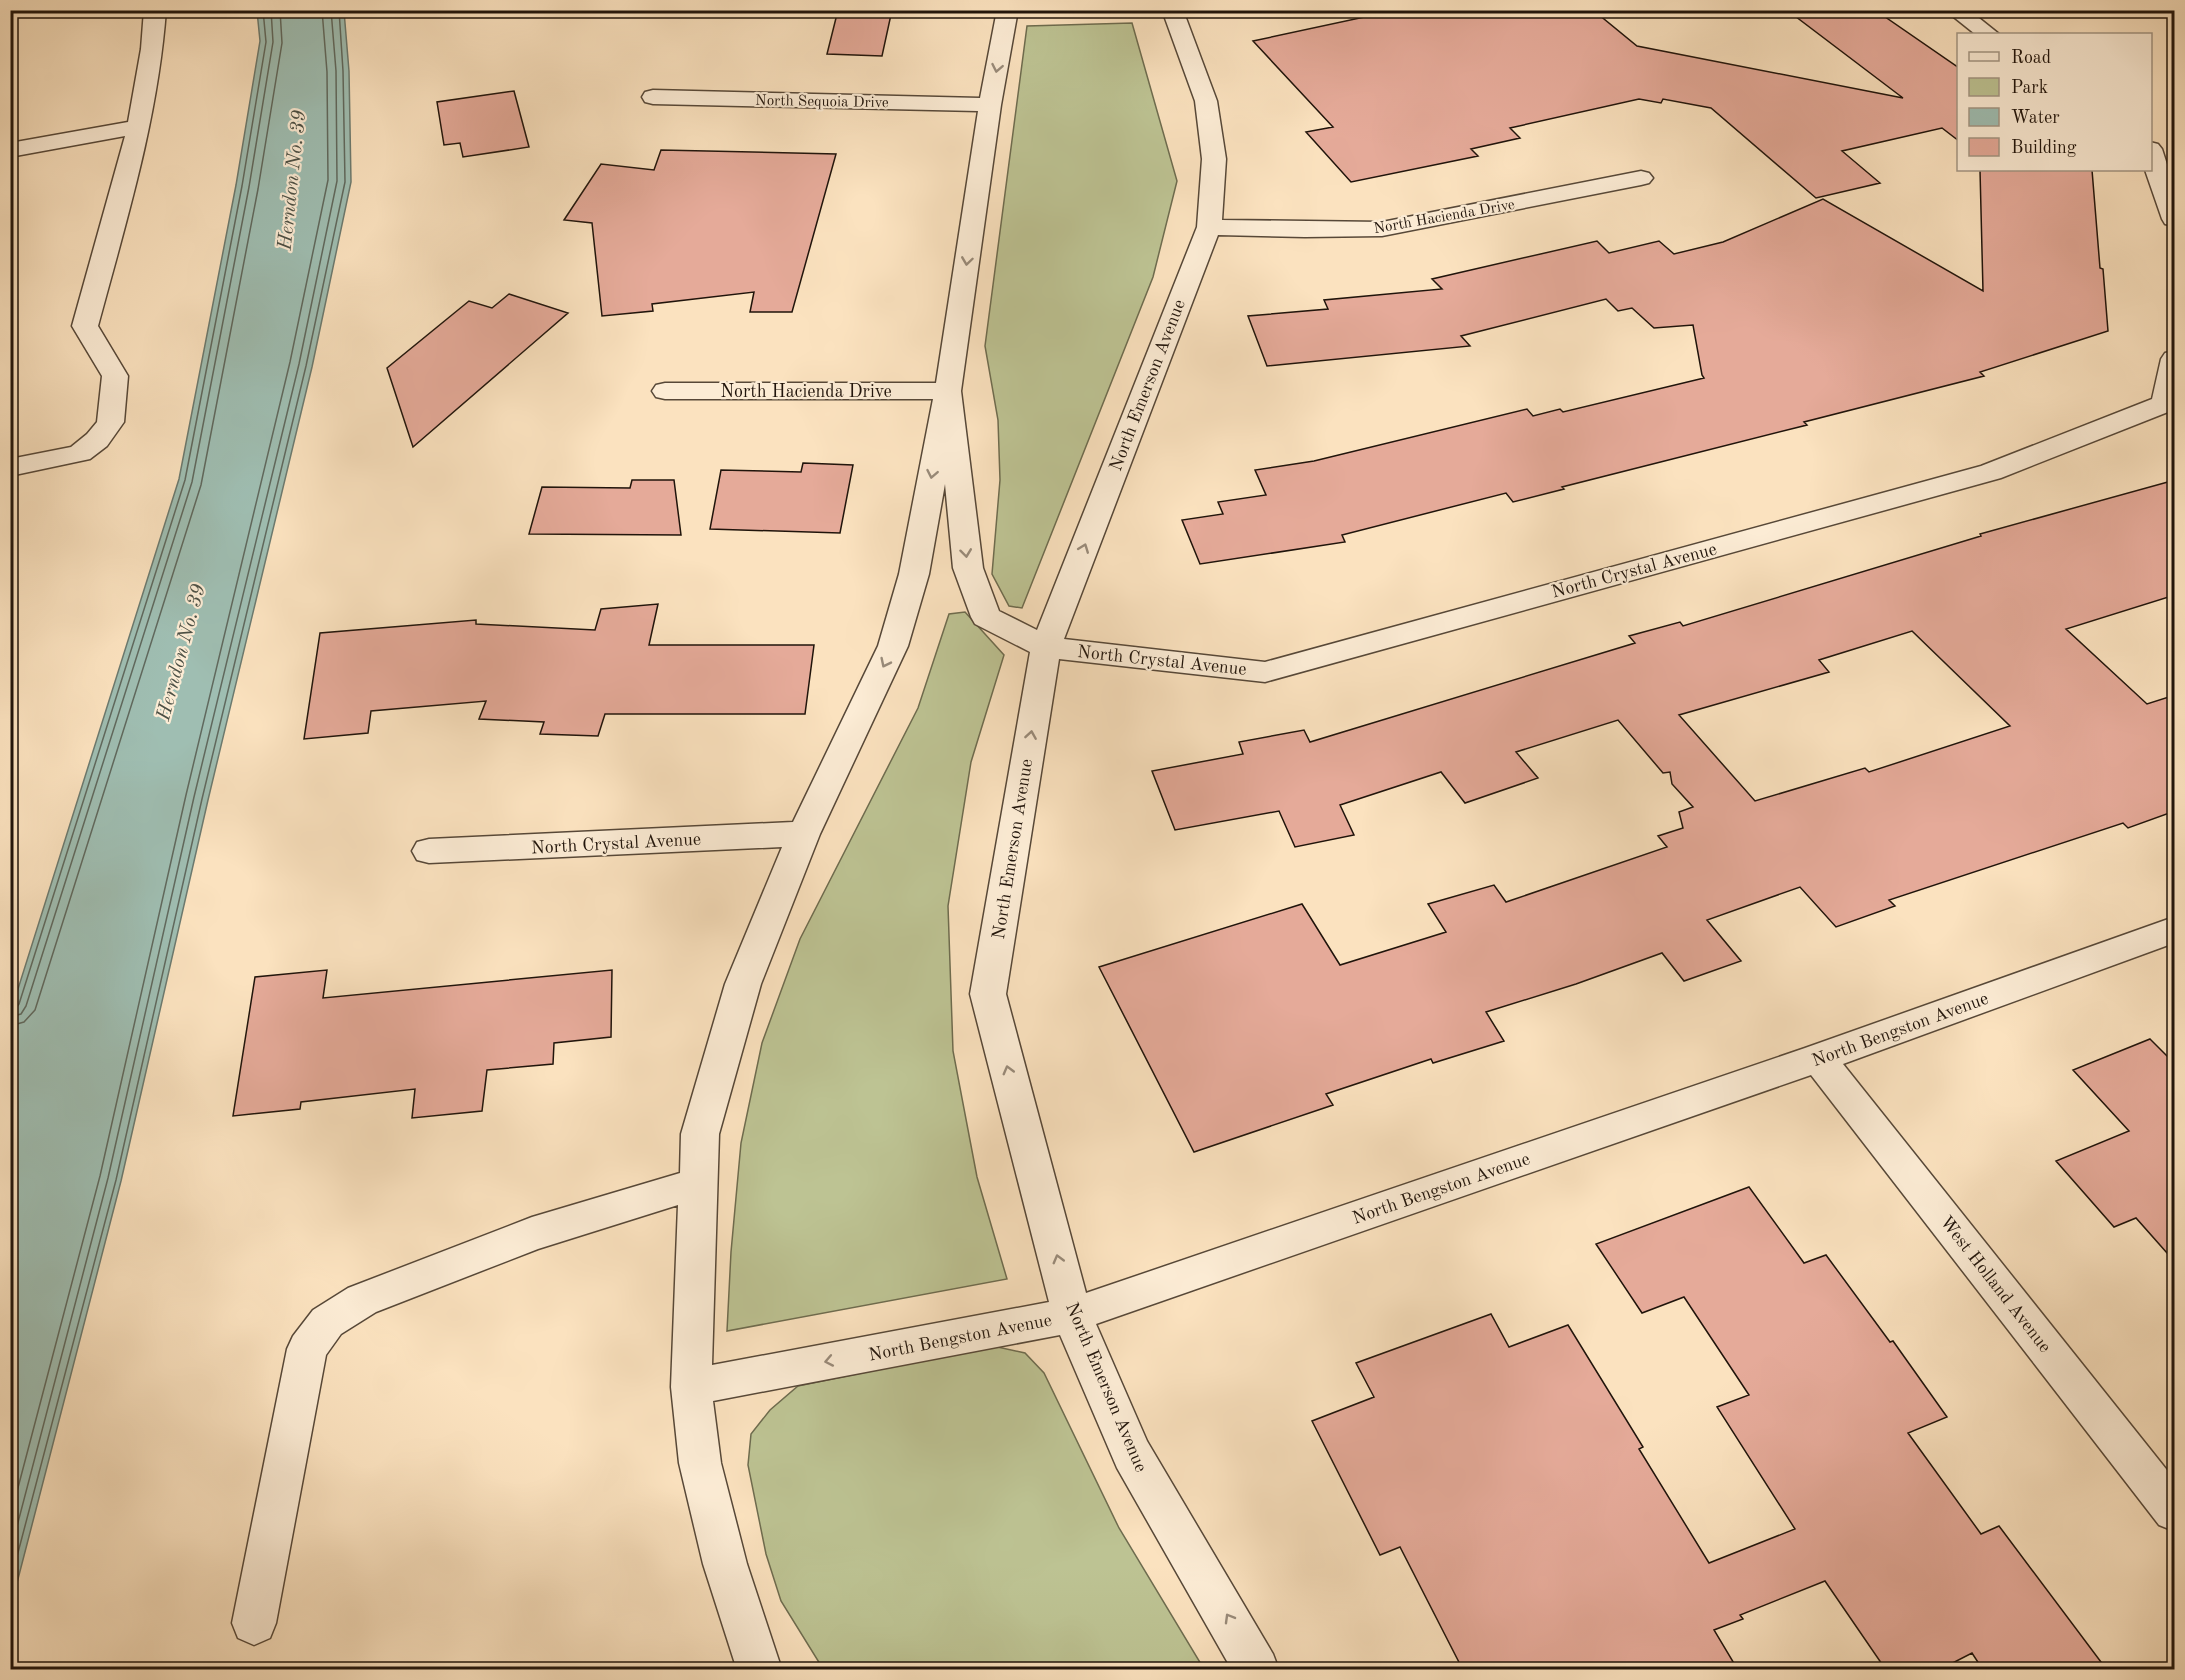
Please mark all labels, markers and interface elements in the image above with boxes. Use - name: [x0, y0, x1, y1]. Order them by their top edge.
- legend: [1957, 33, 2152, 171]
- text: Road: [2011, 49, 2051, 67]
- one-way arrow: [991, 63, 1004, 73]
- text: Park: [2011, 79, 2048, 97]
- street label: North Sequoia Drive: [755, 94, 889, 111]
- water label: Herndon No. 39: [276, 109, 310, 252]
- text: Water: [2011, 109, 2060, 127]
- text: Building: [2011, 139, 2077, 157]
- street label: North Hacienda Drive: [1373, 198, 1516, 237]
- one-way arrow: [962, 256, 974, 265]
- street label: North Emerson Avenue: [1107, 297, 1189, 474]
- street label: North Hacienda Drive: [720, 383, 892, 401]
- one-way arrow: [926, 468, 939, 478]
- street label: North Crystal Avenue: [1550, 540, 1719, 602]
- one-way arrow: [1077, 543, 1089, 554]
- one-way arrow: [960, 549, 972, 558]
- water label: Herndon No. 39: [154, 582, 210, 724]
- street label: North Crystal Avenue: [1076, 643, 1248, 679]
- one-way arrow: [881, 656, 893, 667]
- one-way arrow: [1024, 730, 1037, 740]
- street label: North Emerson Avenue: [990, 758, 1036, 941]
- street label: North Crystal Avenue: [531, 831, 702, 857]
- street label: North Bengston Avenue: [1810, 990, 1991, 1070]
- one-way arrow: [1002, 1066, 1015, 1076]
- street label: North Bengston Avenue: [1350, 1150, 1532, 1228]
- street label: West Holland Avenue: [1936, 1213, 2054, 1356]
- one-way arrow: [1052, 1254, 1065, 1264]
- street label: North Emerson Avenue: [1062, 1300, 1150, 1475]
- street label: North Bengston Avenue: [867, 1311, 1053, 1365]
- one-way arrow: [825, 1354, 835, 1367]
- one-way arrow: [1225, 1614, 1236, 1625]

